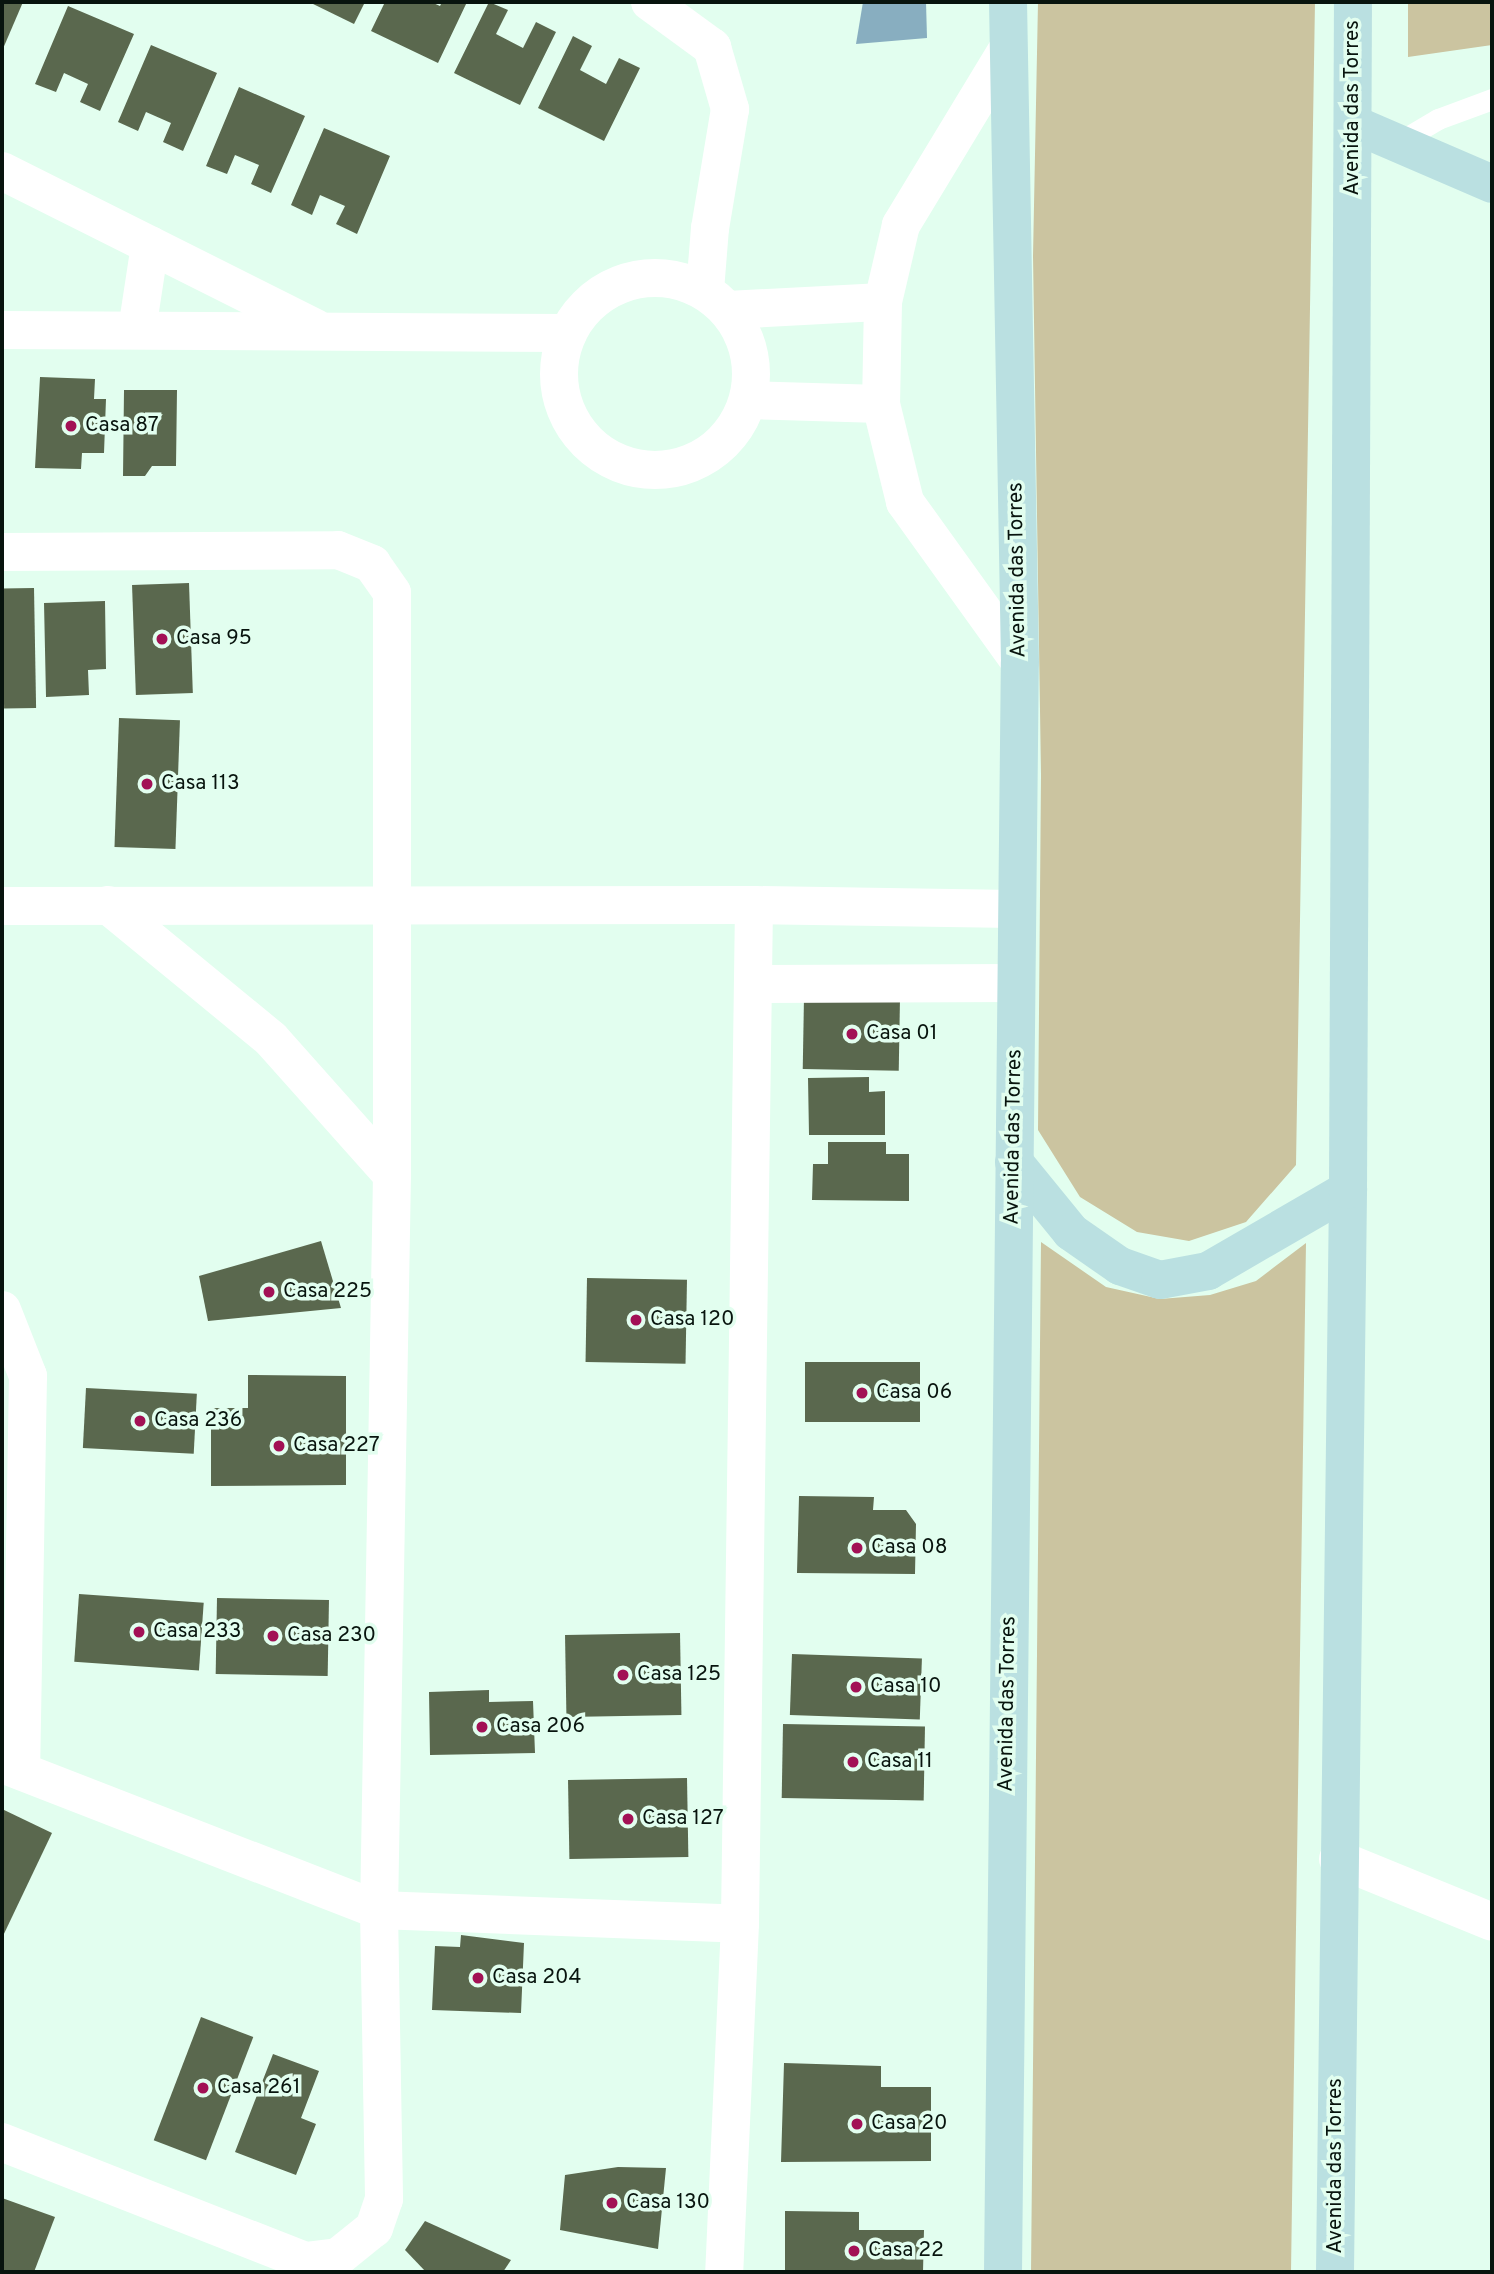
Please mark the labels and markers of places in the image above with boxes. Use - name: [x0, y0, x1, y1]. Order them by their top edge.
- place label: Casa 87: [85, 413, 159, 439]
- marker: Casa 87: [63, 418, 79, 434]
- place label: Casa 95: [176, 626, 252, 652]
- marker: Casa 95: [154, 631, 170, 647]
- place label: Casa 113: [161, 771, 240, 797]
- marker: Casa 113: [139, 776, 155, 792]
- place label: Casa 01: [866, 1021, 938, 1047]
- marker: Casa 01: [844, 1026, 860, 1042]
- place label: Casa 225: [283, 1279, 372, 1305]
- marker: Casa 225: [261, 1284, 277, 1300]
- place label: Casa 120: [650, 1307, 734, 1333]
- marker: Casa 120: [628, 1312, 644, 1328]
- place label: Casa 06: [876, 1380, 952, 1406]
- marker: Casa 06: [854, 1385, 870, 1401]
- place label: Casa 236: [154, 1408, 242, 1434]
- marker: Casa 236: [132, 1413, 148, 1429]
- place label: Casa 227: [293, 1433, 380, 1459]
- marker: Casa 227: [271, 1438, 287, 1454]
- place label: Casa 08: [871, 1535, 948, 1561]
- marker: Casa 08: [849, 1540, 865, 1556]
- place label: Casa 233: [153, 1619, 241, 1645]
- place label: Casa 230: [287, 1623, 376, 1649]
- marker: Casa 233: [131, 1624, 147, 1640]
- marker: Casa 230: [265, 1628, 281, 1644]
- place label: Casa 125: [637, 1662, 721, 1688]
- marker: Casa 125: [615, 1667, 631, 1683]
- place label: Casa 10: [870, 1674, 942, 1700]
- marker: Casa 10: [848, 1679, 864, 1695]
- place label: Casa 206: [496, 1714, 585, 1740]
- marker: Casa 206: [474, 1719, 490, 1735]
- place label: Casa 11: [867, 1749, 933, 1775]
- marker: Casa 11: [845, 1754, 861, 1770]
- place label: Casa 127: [642, 1806, 724, 1832]
- marker: Casa 127: [620, 1811, 636, 1827]
- place label: Casa 204: [492, 1965, 582, 1991]
- marker: Casa 204: [470, 1970, 486, 1986]
- place label: Casa 261: [217, 2075, 300, 2101]
- marker: Casa 261: [195, 2080, 211, 2096]
- place label: Casa 20: [871, 2111, 948, 2137]
- marker: Casa 20: [849, 2116, 865, 2132]
- place label: Casa 130: [626, 2190, 710, 2216]
- marker: Casa 130: [604, 2195, 620, 2211]
- place label: Casa 22: [868, 2238, 944, 2264]
- marker: Casa 22: [846, 2243, 862, 2259]

